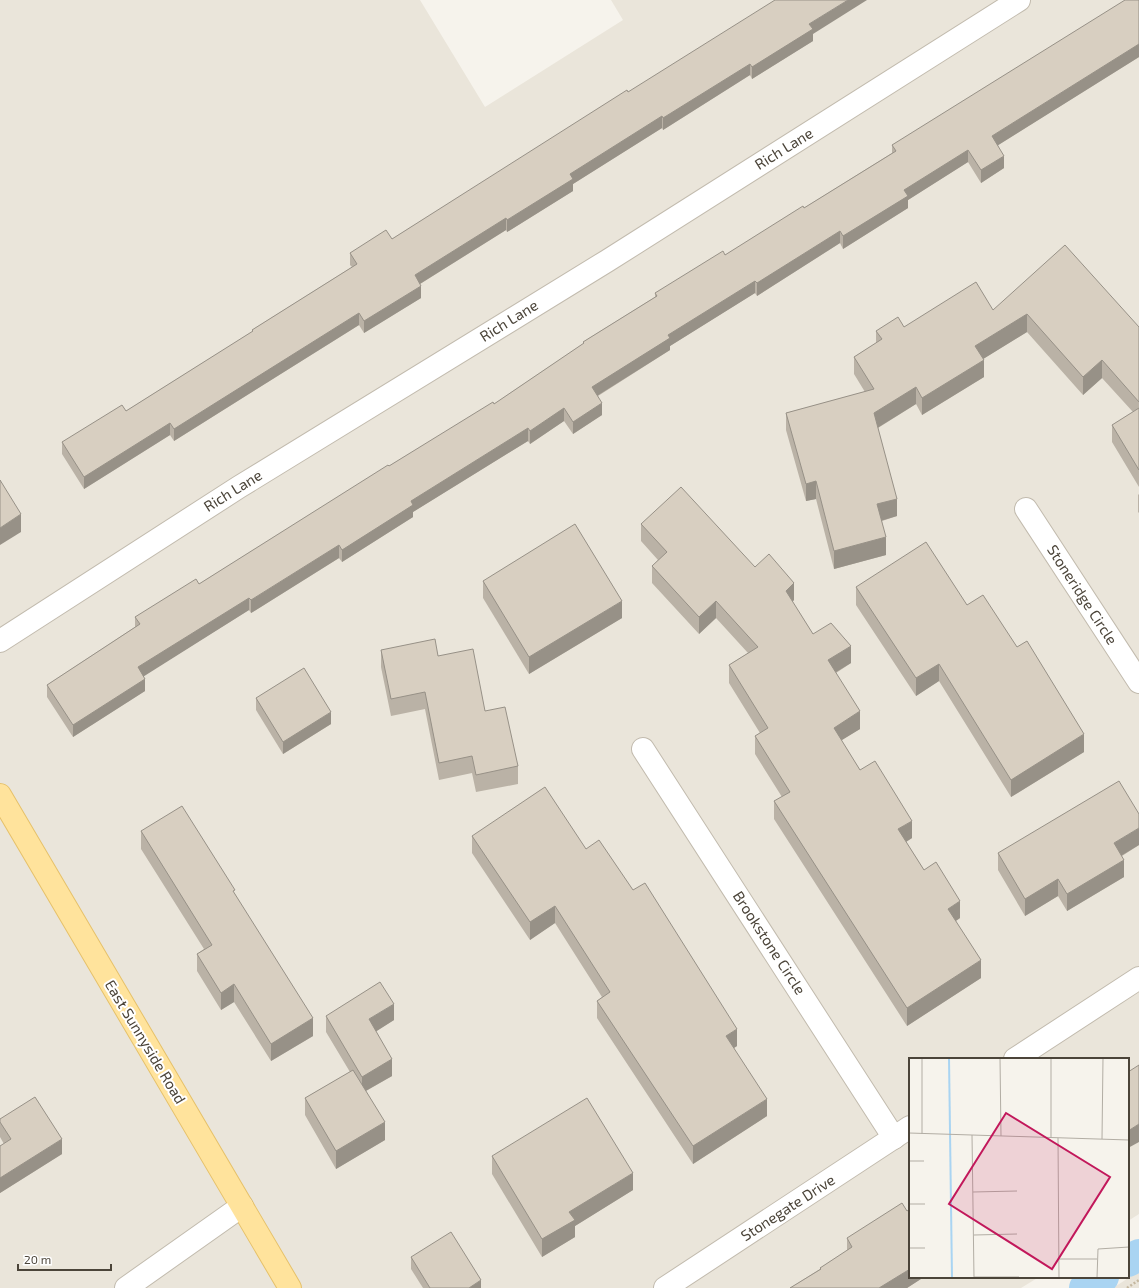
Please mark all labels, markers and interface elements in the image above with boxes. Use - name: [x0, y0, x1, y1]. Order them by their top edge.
- street label: Rich Lane: [751, 123, 816, 173]
- street label: Rich Lane: [476, 295, 541, 345]
- street label: Rich Lane: [200, 465, 265, 515]
- street label: Stoneridge Circle: [1044, 541, 1122, 648]
- street label: Brookstone Circle: [730, 887, 810, 998]
- street label: East Sunnyside Road: [102, 976, 190, 1107]
- inset map: [909, 1058, 1129, 1278]
- street label: Stonegate Drive: [737, 1170, 838, 1244]
- scale bar: [18, 1246, 111, 1272]
- text: 20 m: [24, 1252, 51, 1266]

